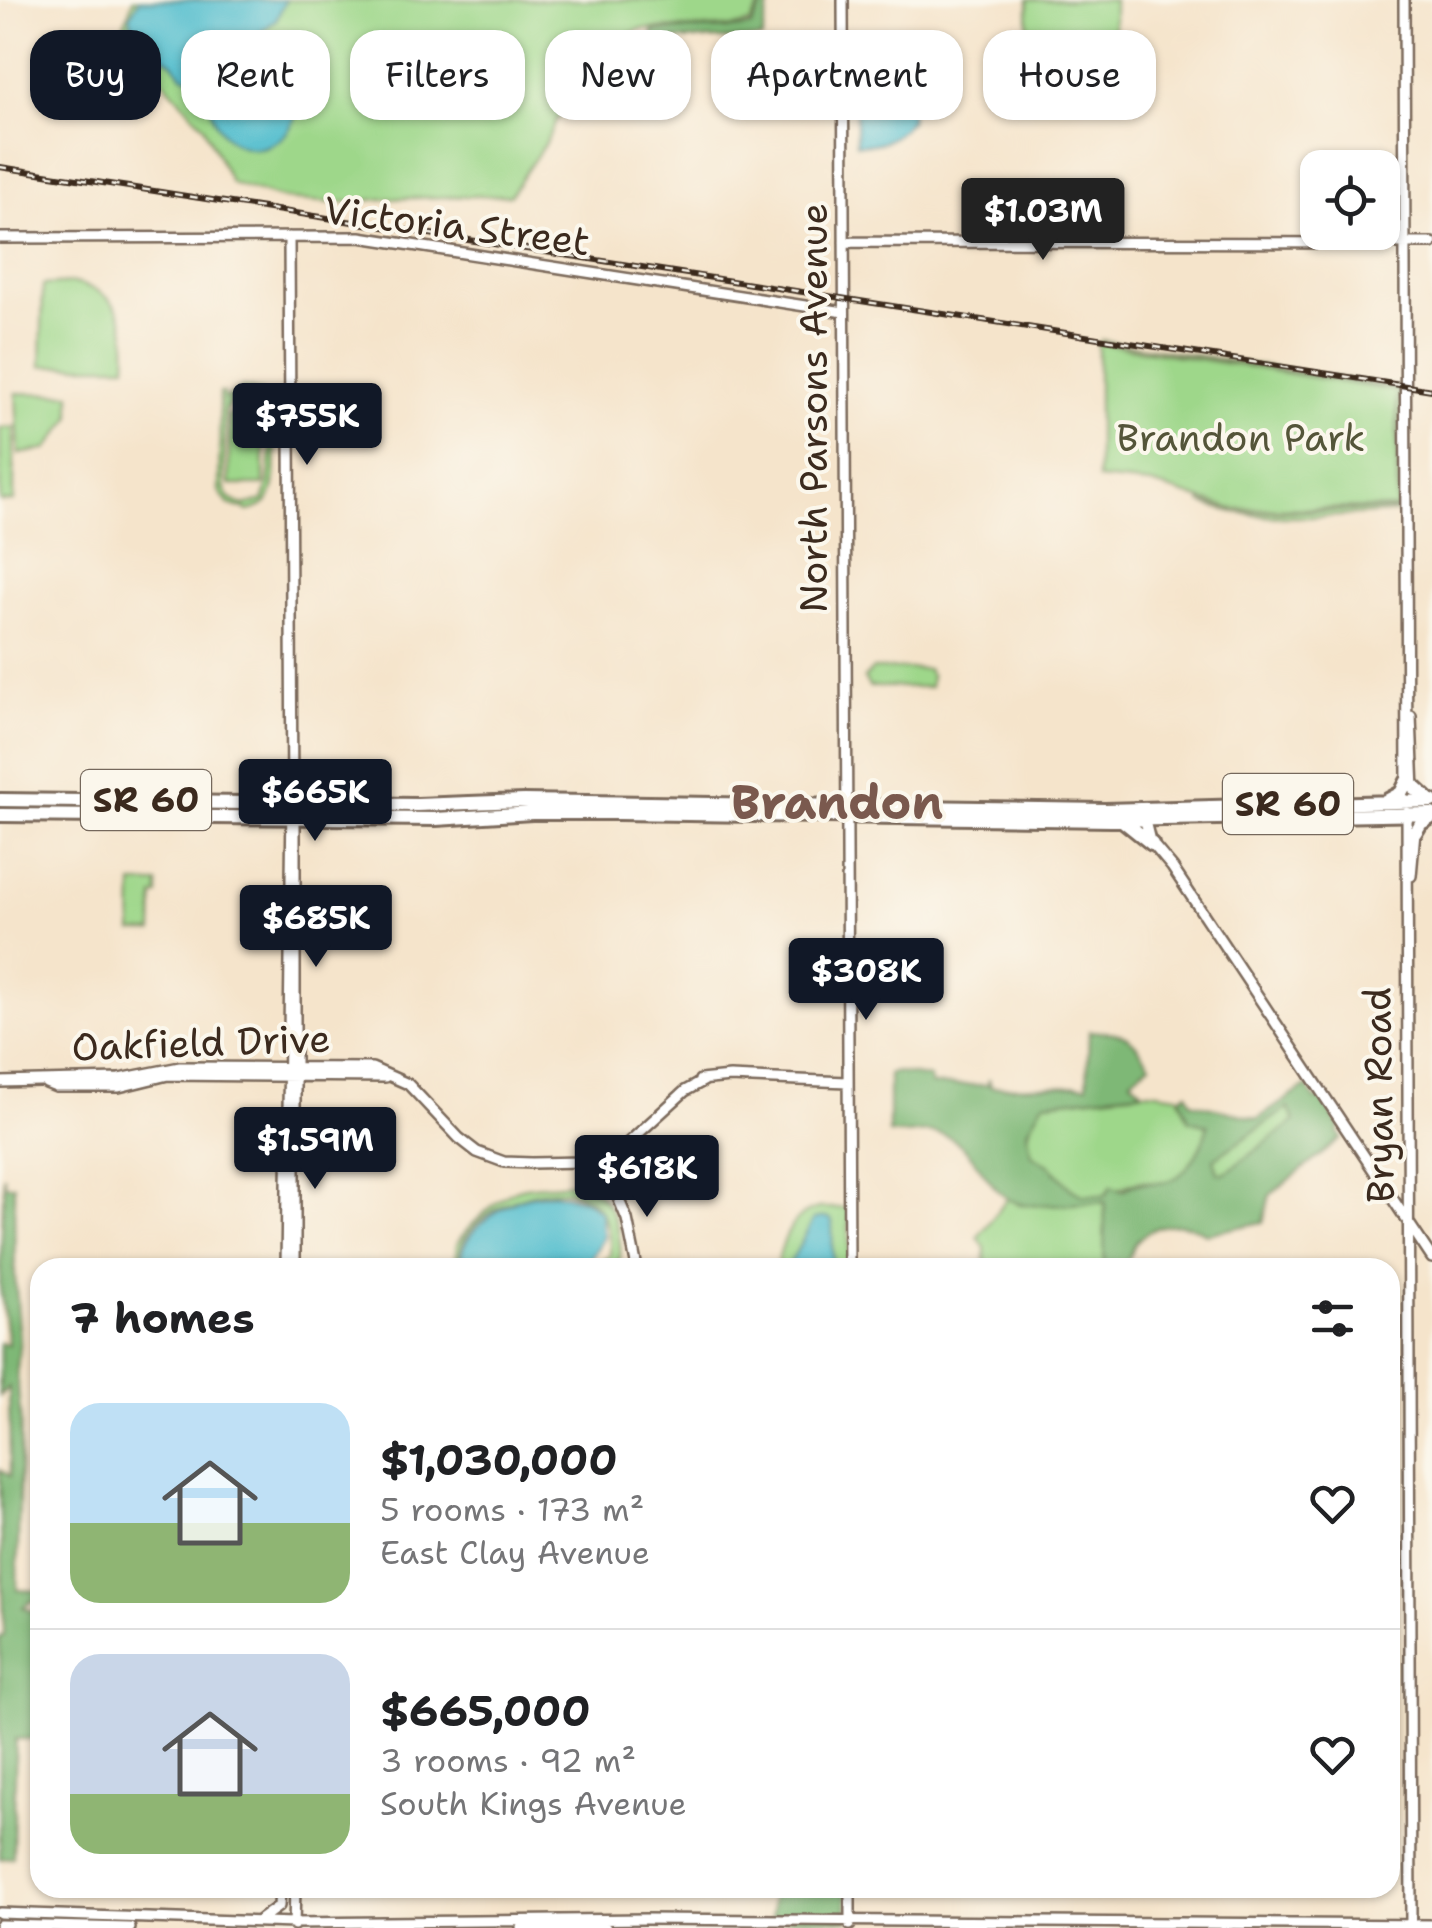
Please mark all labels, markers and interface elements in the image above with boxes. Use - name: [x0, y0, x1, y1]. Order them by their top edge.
- chip: Buy: [30, 30, 161, 120]
- chip: Rent: [181, 30, 330, 120]
- chip: Filters: [350, 30, 525, 120]
- chip: New: [545, 30, 691, 120]
- chip: Apartment: [711, 30, 963, 120]
- chip: House: [983, 30, 1156, 120]
- map controls: [1300, 150, 1400, 250]
- button: locate: [1300, 150, 1400, 250]
- pin: $1.03M: [962, 178, 1124, 263]
- street label: Victoria Street: [321, 184, 593, 267]
- text: $1.03M: [983, 189, 1103, 232]
- street label: North Parsons Avenue: [788, 203, 839, 613]
- pin: $755K: [237, 383, 377, 468]
- text: $755K: [255, 394, 359, 437]
- park label: Brandon Park: [1117, 412, 1365, 463]
- pin: $665K: [245, 759, 385, 844]
- road number: SR 60: [81, 770, 211, 830]
- text: $665K: [261, 770, 369, 813]
- district label: Brandon: [731, 770, 943, 834]
- road number: SR 60: [1223, 774, 1353, 834]
- pin: $685K: [246, 885, 386, 970]
- text: $685K: [262, 896, 370, 939]
- pin: $308K: [796, 938, 936, 1023]
- text: $308K: [811, 949, 921, 992]
- street label: Bryan Road: [1351, 987, 1406, 1203]
- street label: Oakfield Drive: [71, 1012, 331, 1073]
- pin: $1.59M: [234, 1107, 396, 1192]
- text: $1.59M: [256, 1118, 374, 1161]
- pin: $618K: [577, 1135, 717, 1220]
- text: $618K: [597, 1146, 697, 1189]
- text: 7 homes: [70, 1290, 255, 1346]
- icon: filters: [1305, 1291, 1360, 1346]
- text: $1,030,000: [380, 1432, 618, 1488]
- icon: home: [150, 1443, 270, 1563]
- icon: heart: [1305, 1476, 1360, 1531]
- text: 5 rooms · 173 m²: [380, 1488, 644, 1531]
- text: East Clay Avenue: [380, 1531, 650, 1574]
- text: $665,000: [380, 1683, 591, 1739]
- icon: home: [150, 1694, 270, 1814]
- icon: heart: [1305, 1727, 1360, 1782]
- text: 3 rooms · 92 m²: [380, 1739, 636, 1782]
- text: South Kings Avenue: [380, 1782, 687, 1825]

